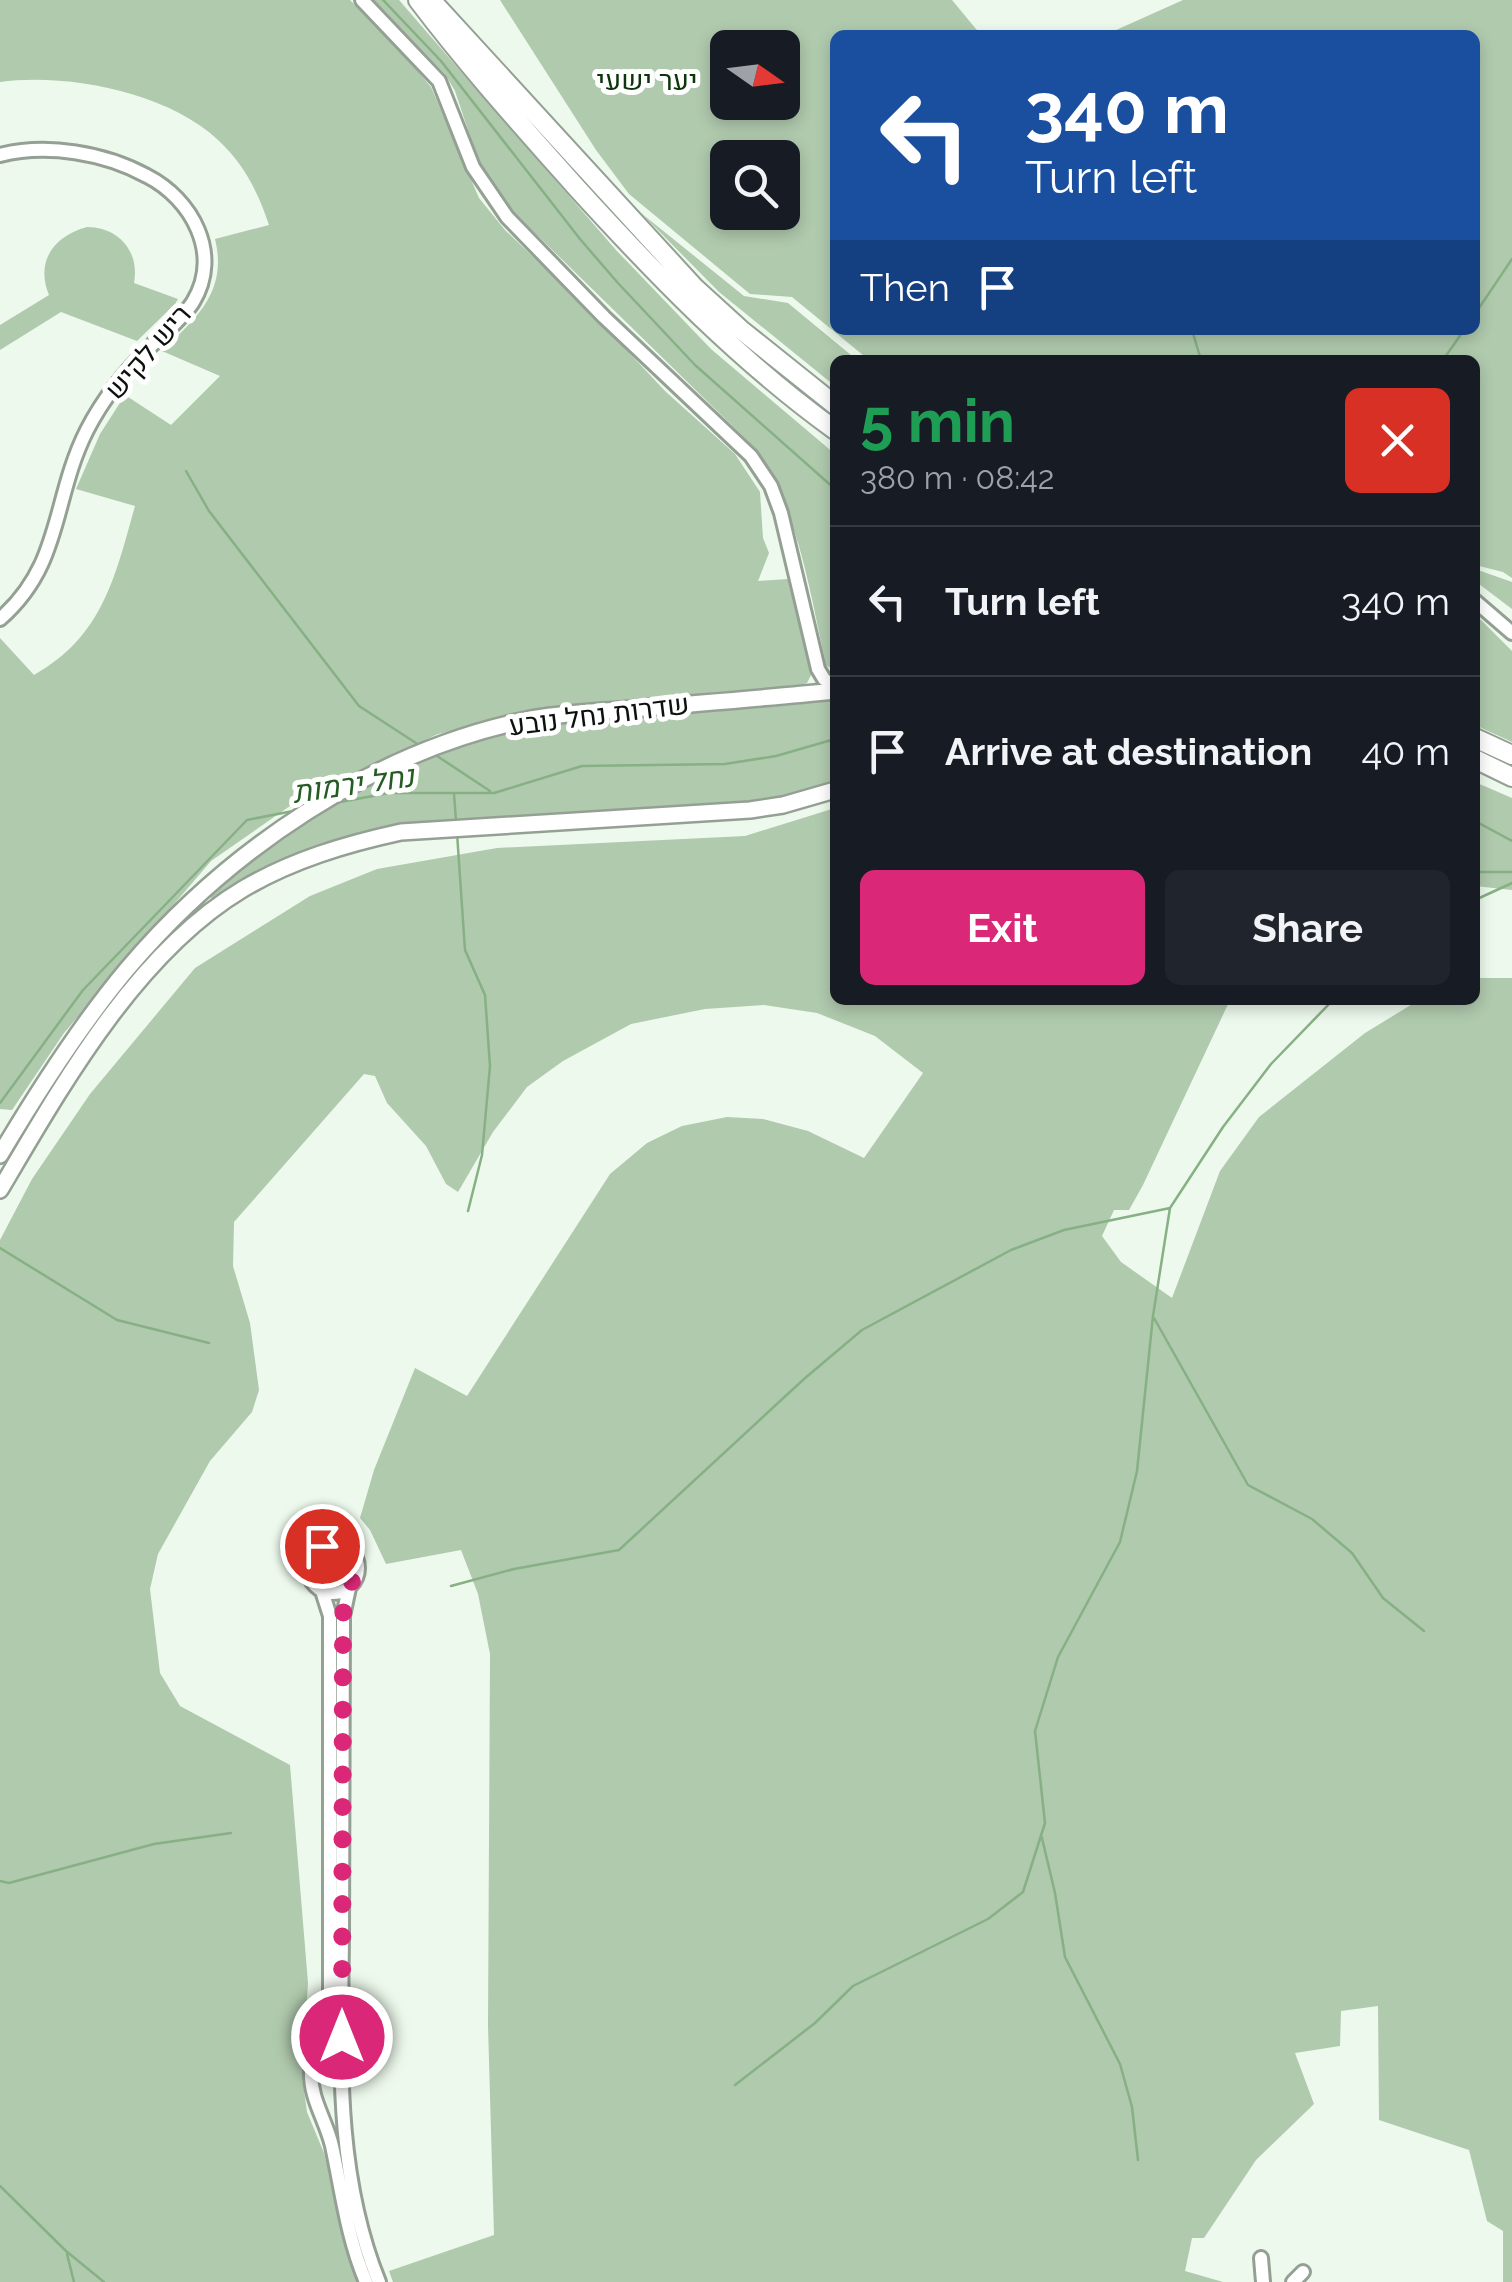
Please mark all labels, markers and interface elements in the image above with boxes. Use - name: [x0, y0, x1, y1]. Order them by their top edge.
- north arrow: [710, 30, 800, 120]
- map controls: [710, 30, 800, 230]
- park label: יער ישעי: [597, 64, 697, 97]
- text: 340 m: [1025, 67, 1229, 149]
- icon: left: [860, 70, 990, 200]
- button: search: [710, 140, 800, 230]
- text: Turn left: [1025, 151, 1197, 204]
- icon: arrive: [970, 260, 1025, 315]
- text: Then: [860, 265, 950, 310]
- street label: ריש לקיש: [98, 298, 198, 406]
- text: 5 min: [860, 386, 1015, 456]
- button: close: [1345, 388, 1450, 493]
- text: 380 m · 08:42: [860, 459, 1054, 496]
- icon: left: [860, 574, 915, 629]
- text: Turn left: [945, 579, 1100, 624]
- text: 340 m: [1341, 579, 1450, 624]
- street label: שדרות נחל נובע: [507, 688, 691, 742]
- icon: arrive: [860, 724, 915, 779]
- text: Arrive at destination: [945, 729, 1312, 774]
- text: 40 m: [1361, 729, 1450, 774]
- water label: נחל ירמות: [290, 758, 418, 810]
- button: Exit: [860, 870, 1145, 985]
- button: Share: [1165, 870, 1450, 985]
- pin: [280, 1504, 365, 1589]
- icon: arrive: [295, 1519, 350, 1574]
- position arrow: [290, 1985, 394, 2089]

